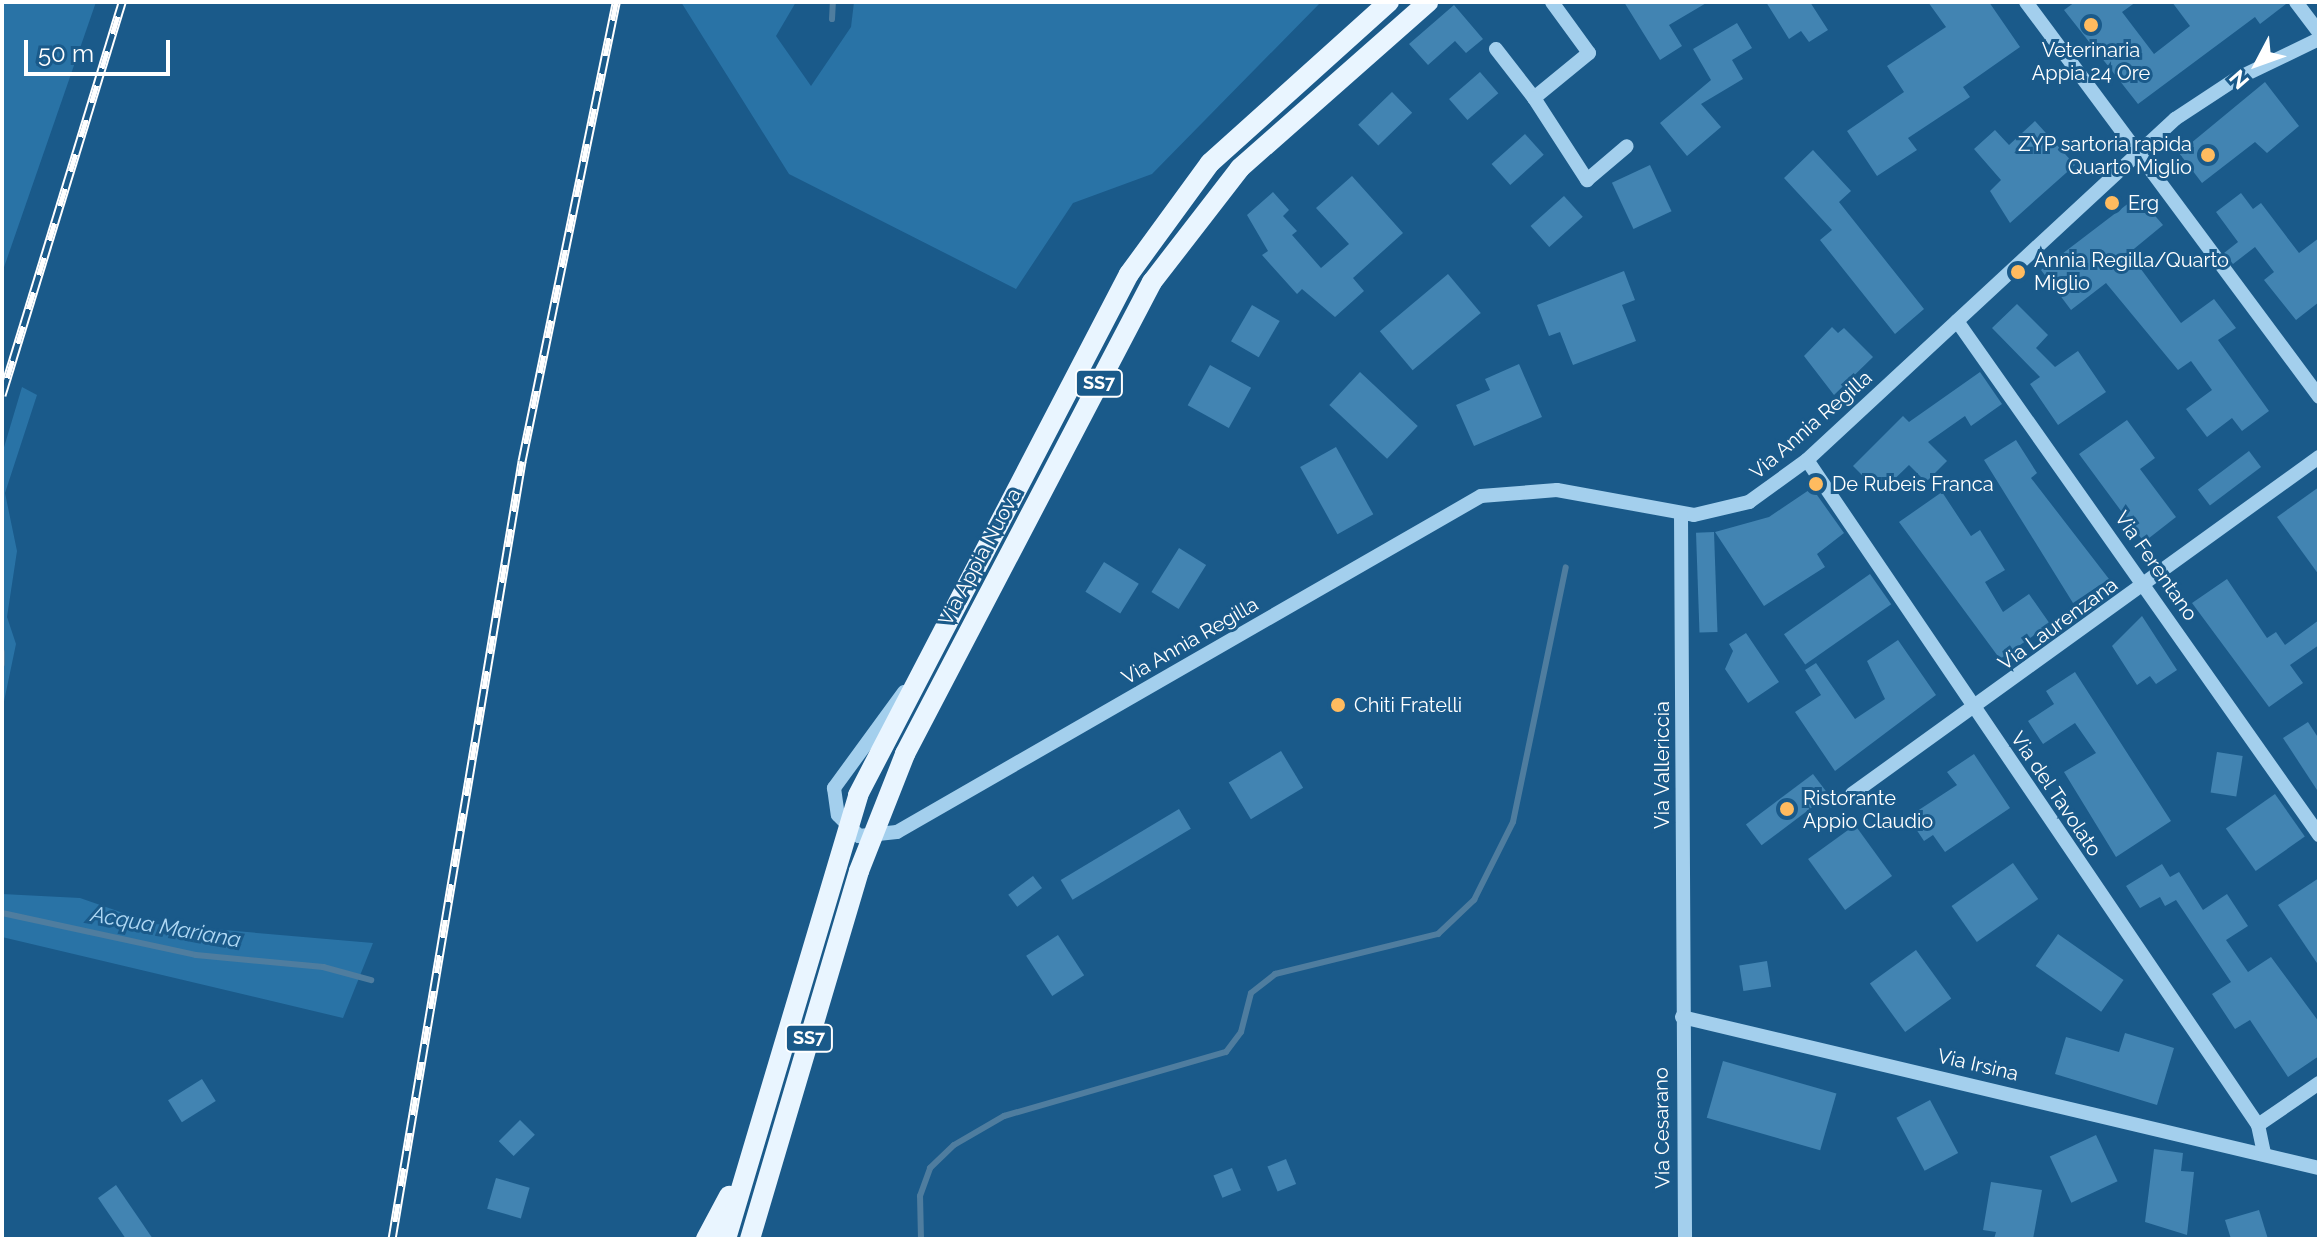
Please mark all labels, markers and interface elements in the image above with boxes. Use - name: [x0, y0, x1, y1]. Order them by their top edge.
- marker: Veterinaria Appia 24 Ore: [2082, 16, 2100, 34]
- scale bar: [28, 24, 174, 74]
- north arrow: [2217, 24, 2297, 104]
- place label: Veterinaria Appia 24 Ore: [2032, 38, 2150, 85]
- text: 50 m: [38, 39, 94, 68]
- text: N: [2224, 65, 2254, 95]
- place label: ZYP sartoria rapida Quarto Miglio: [2018, 132, 2192, 179]
- marker: ZYP sartoria rapida Quarto Miglio: [2199, 146, 2217, 164]
- place label: Erg: [2128, 191, 2159, 215]
- marker: Erg: [2103, 194, 2121, 212]
- place label: Annia Regilla/Quarto Miglio: [2034, 248, 2229, 295]
- marker: Annia Regilla/Quarto Miglio: [2009, 263, 2027, 281]
- street label: Via Annia Regilla: [1745, 365, 1877, 485]
- road number: SS7: [1073, 369, 1125, 397]
- place label: De Rubeis Franca: [1832, 472, 1994, 496]
- marker: De Rubeis Franca: [1807, 475, 1825, 493]
- street label: Via Appia Nuova: [934, 484, 1026, 630]
- street label: Via Ferentano: [2109, 507, 2203, 625]
- street label: Via Laurenzana: [1994, 573, 2122, 675]
- street label: Via Annia Regilla: [1117, 592, 1263, 690]
- place label: Chiti Fratelli: [1354, 693, 1462, 717]
- marker: Chiti Fratelli: [1329, 696, 1347, 714]
- street label: Via Vallericcia: [1650, 701, 1674, 829]
- street label: Via del Tavolato: [2005, 727, 2107, 861]
- place label: Ristorante Appio Claudio: [1803, 786, 1933, 833]
- marker: Ristorante Appio Claudio: [1778, 800, 1796, 818]
- water label: Acqua Mariana: [89, 901, 243, 953]
- road number: SS7: [783, 1024, 835, 1052]
- street label: Via Irsina: [1935, 1044, 2021, 1086]
- street label: Via Cesarano: [1649, 1067, 1675, 1189]

